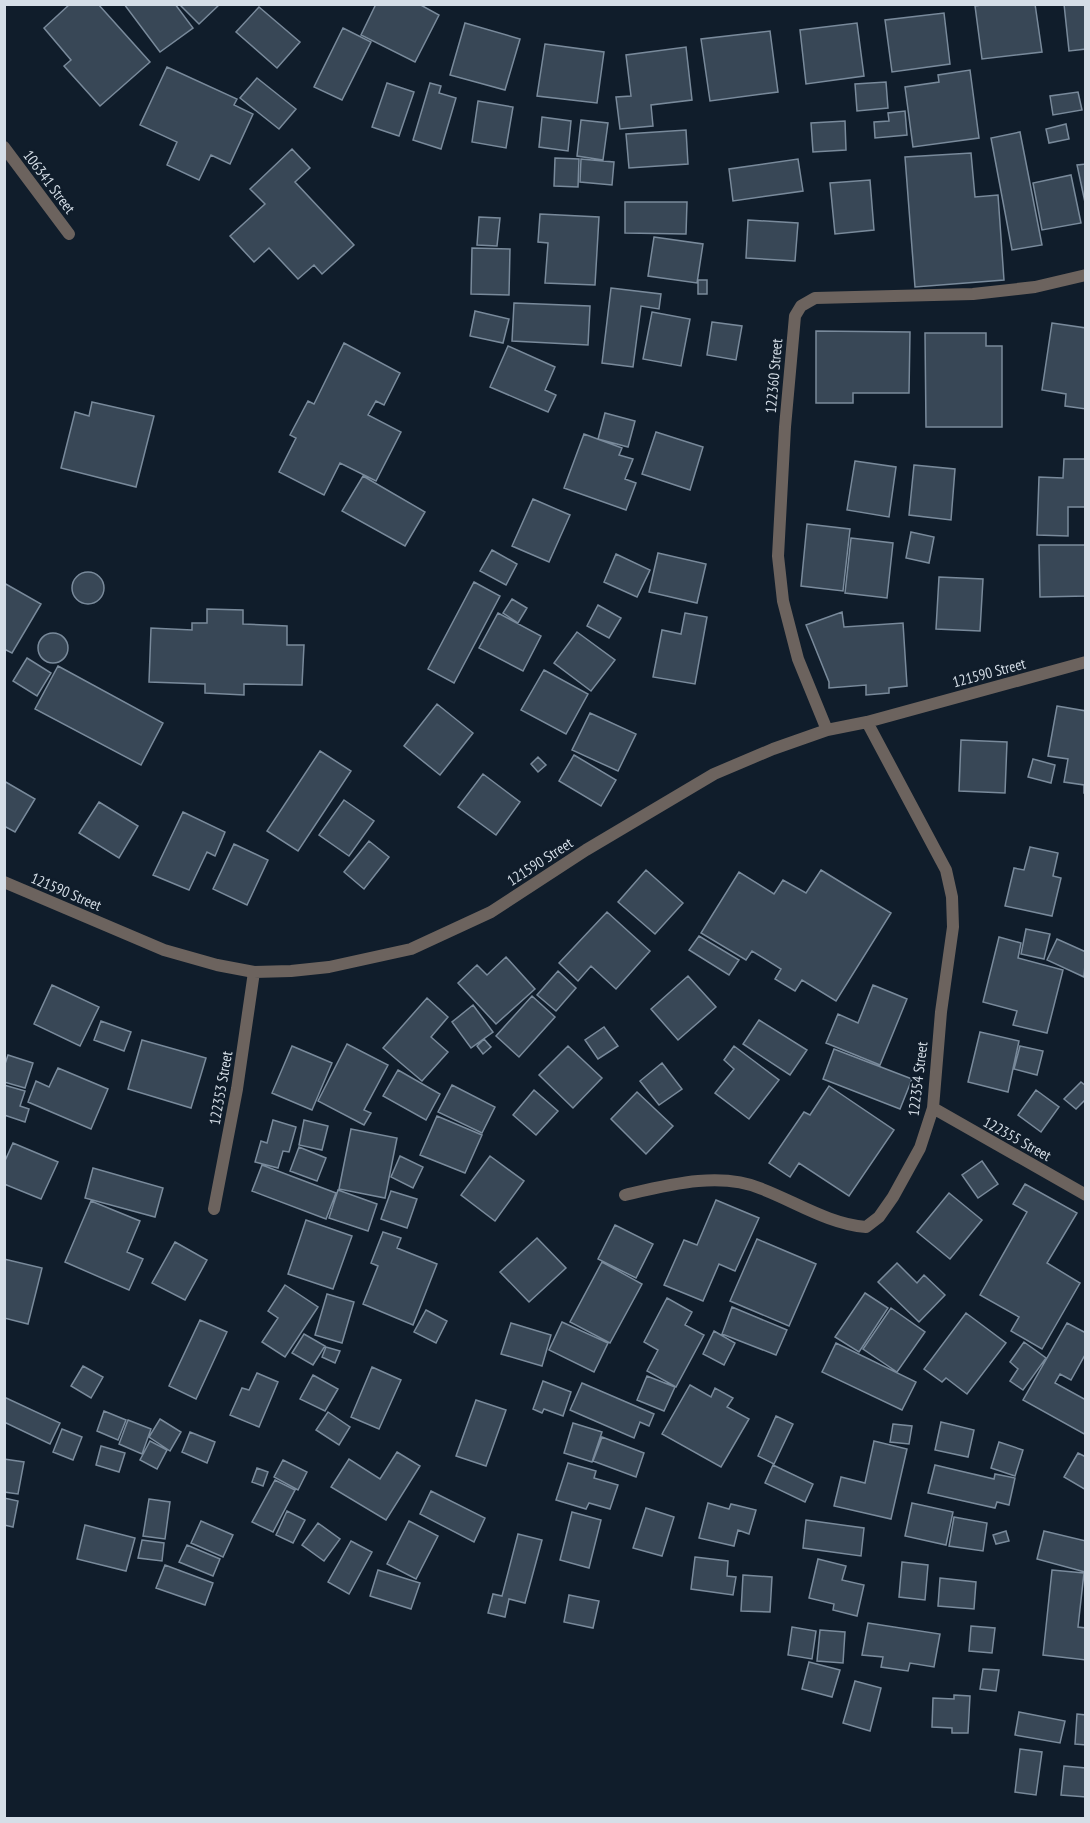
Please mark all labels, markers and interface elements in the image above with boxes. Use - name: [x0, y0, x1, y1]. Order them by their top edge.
- street label: 106341 Street: [19, 146, 79, 217]
- street label: 122360 Street: [761, 338, 786, 414]
- street label: 121590 Street: [950, 654, 1027, 691]
- street label: 121590 Street: [503, 833, 576, 890]
- street label: 121590 Street: [28, 868, 104, 915]
- street label: 122354 Street: [904, 1041, 931, 1117]
- street label: 122353 Street: [205, 1049, 236, 1126]
- street label: 122355 Street: [980, 1112, 1055, 1165]

